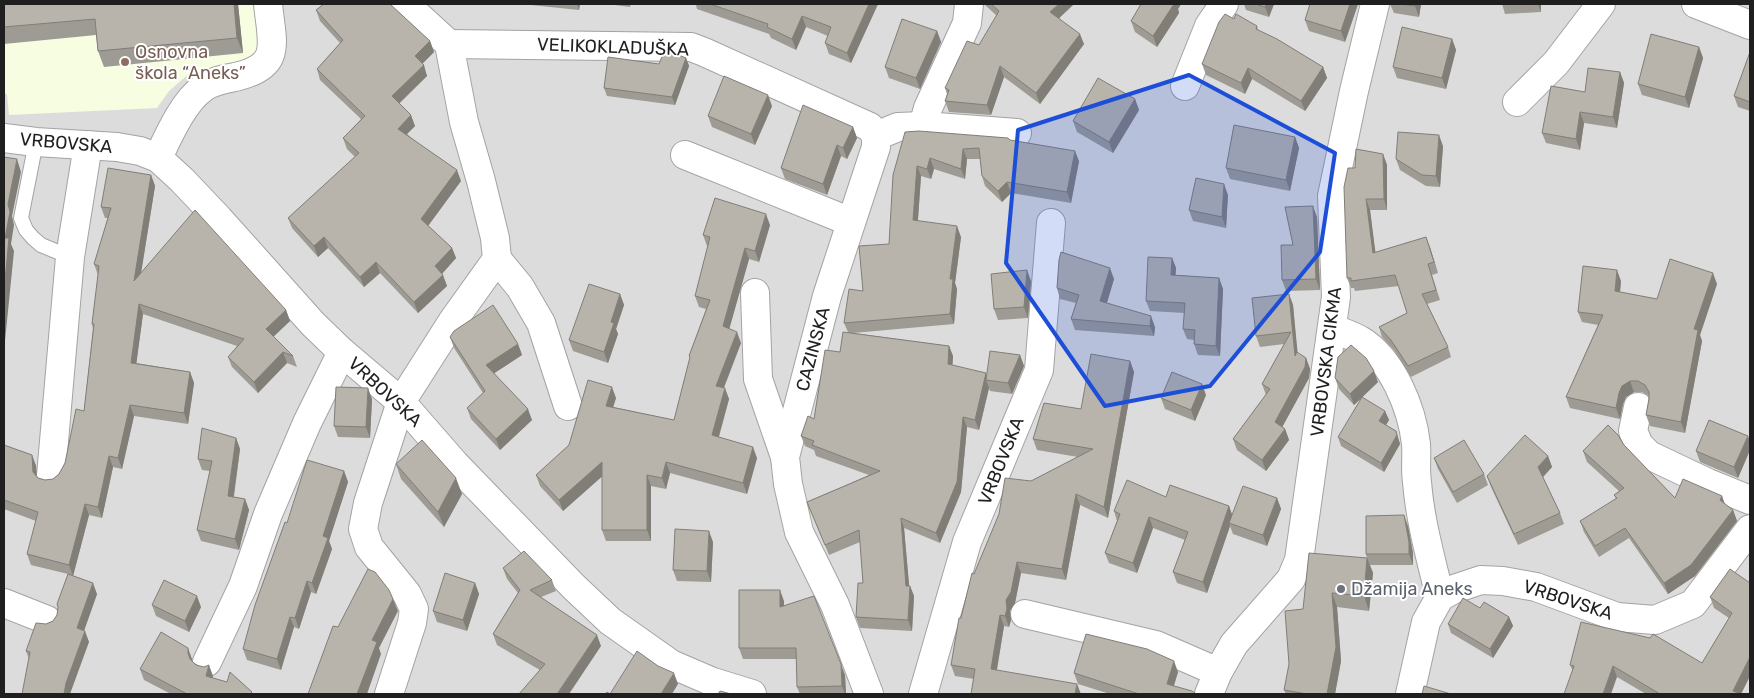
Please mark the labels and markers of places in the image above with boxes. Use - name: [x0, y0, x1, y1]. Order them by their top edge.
- place label: Osnovna škola “Aneks”: [135, 41, 246, 84]
- marker: Osnovna škola “Aneks”: [119, 56, 131, 68]
- place label: Džamija Aneks: [1351, 578, 1473, 600]
- marker: Džamija Aneks: [1335, 583, 1347, 595]

